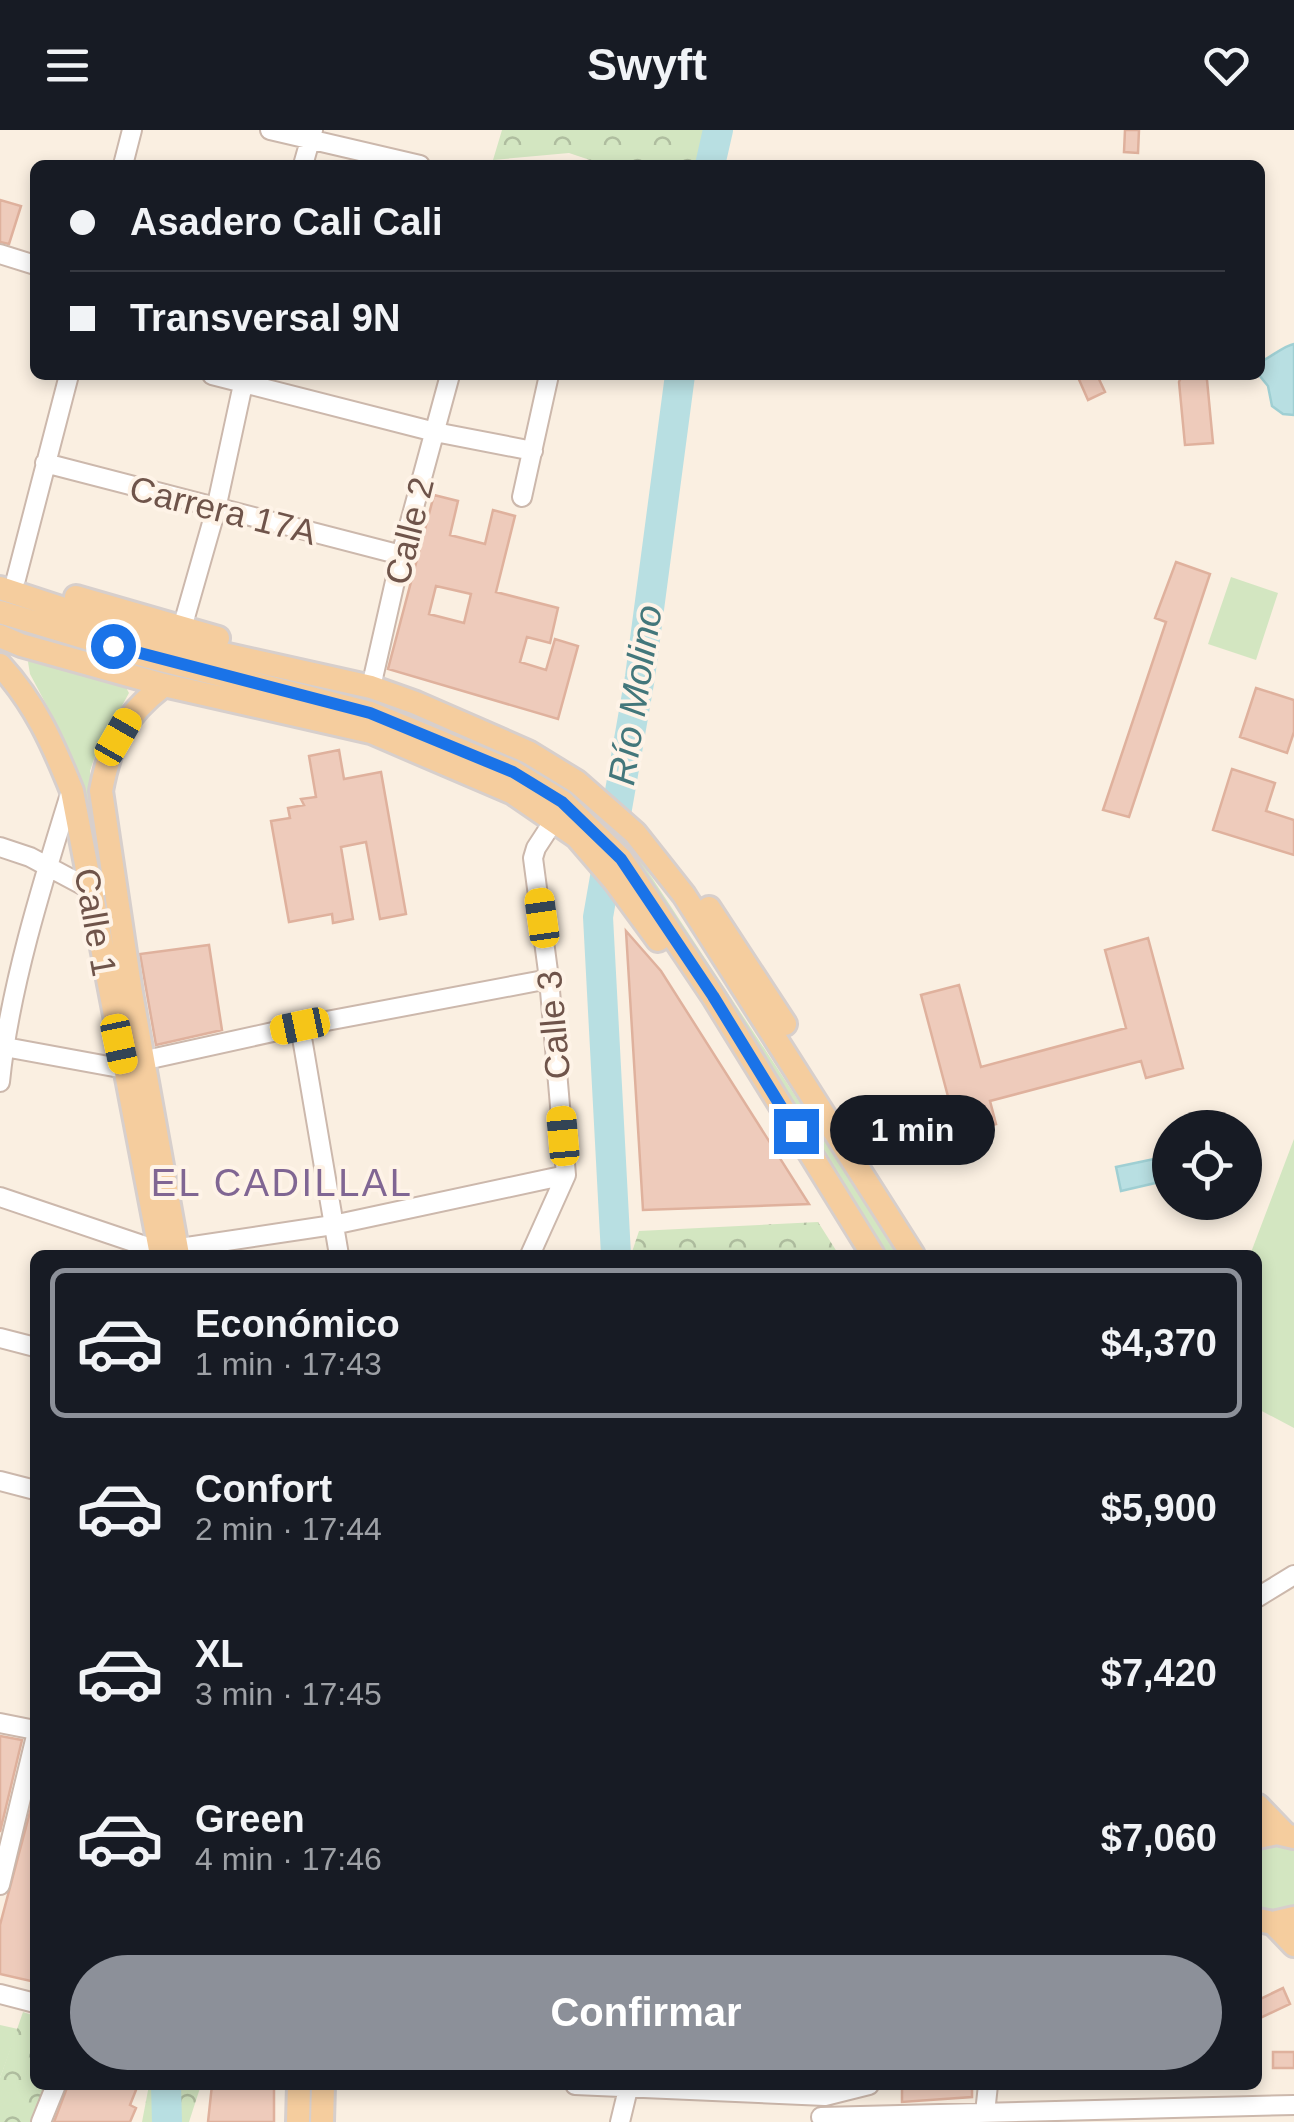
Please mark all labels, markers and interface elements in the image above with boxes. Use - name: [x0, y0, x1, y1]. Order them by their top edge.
- icon: menu: [40, 38, 95, 93]
- icon: heart: [1199, 38, 1254, 93]
- text: Swyft: [587, 39, 707, 90]
- text: Asadero Cali Cali: [130, 201, 443, 243]
- text: Transversal 9N: [130, 297, 400, 339]
- street label: Carrera 17A: [126, 468, 321, 552]
- street label: Calle 2: [377, 473, 441, 589]
- water label: Río Molino: [600, 602, 670, 788]
- route start: [91, 624, 136, 669]
- car: [90, 704, 146, 770]
- street label: Calle 1: [67, 865, 125, 979]
- car: [523, 886, 561, 950]
- street label: Calle 3: [529, 969, 577, 1081]
- car: [268, 1005, 332, 1047]
- car: [98, 1012, 140, 1076]
- callout: 1 min: [831, 1096, 996, 1166]
- car: [545, 1105, 581, 1167]
- route end: [774, 1109, 819, 1154]
- map controls: [1152, 1110, 1262, 1220]
- button: locate: [1152, 1110, 1262, 1220]
- text: 1 min: [871, 1112, 954, 1148]
- district label: EL CADILLAL: [151, 1162, 413, 1204]
- icon: car: [75, 1298, 165, 1388]
- text: Económico: [195, 1303, 400, 1345]
- text: $4,370: [1101, 1322, 1217, 1364]
- text: 1 min · 17:43: [195, 1346, 382, 1382]
- icon: car: [75, 1463, 165, 1553]
- text: Confort: [195, 1468, 332, 1510]
- text: $5,900: [1101, 1487, 1217, 1529]
- text: 2 min · 17:44: [195, 1511, 382, 1547]
- icon: car: [75, 1628, 165, 1718]
- text: XL: [195, 1633, 244, 1675]
- text: $7,420: [1101, 1652, 1217, 1694]
- text: 3 min · 17:45: [195, 1676, 382, 1712]
- icon: car: [75, 1793, 165, 1883]
- text: Green: [195, 1798, 305, 1840]
- text: $7,060: [1101, 1817, 1217, 1859]
- text: 4 min · 17:46: [195, 1841, 382, 1877]
- button: Confirmar: [70, 1955, 1222, 2070]

